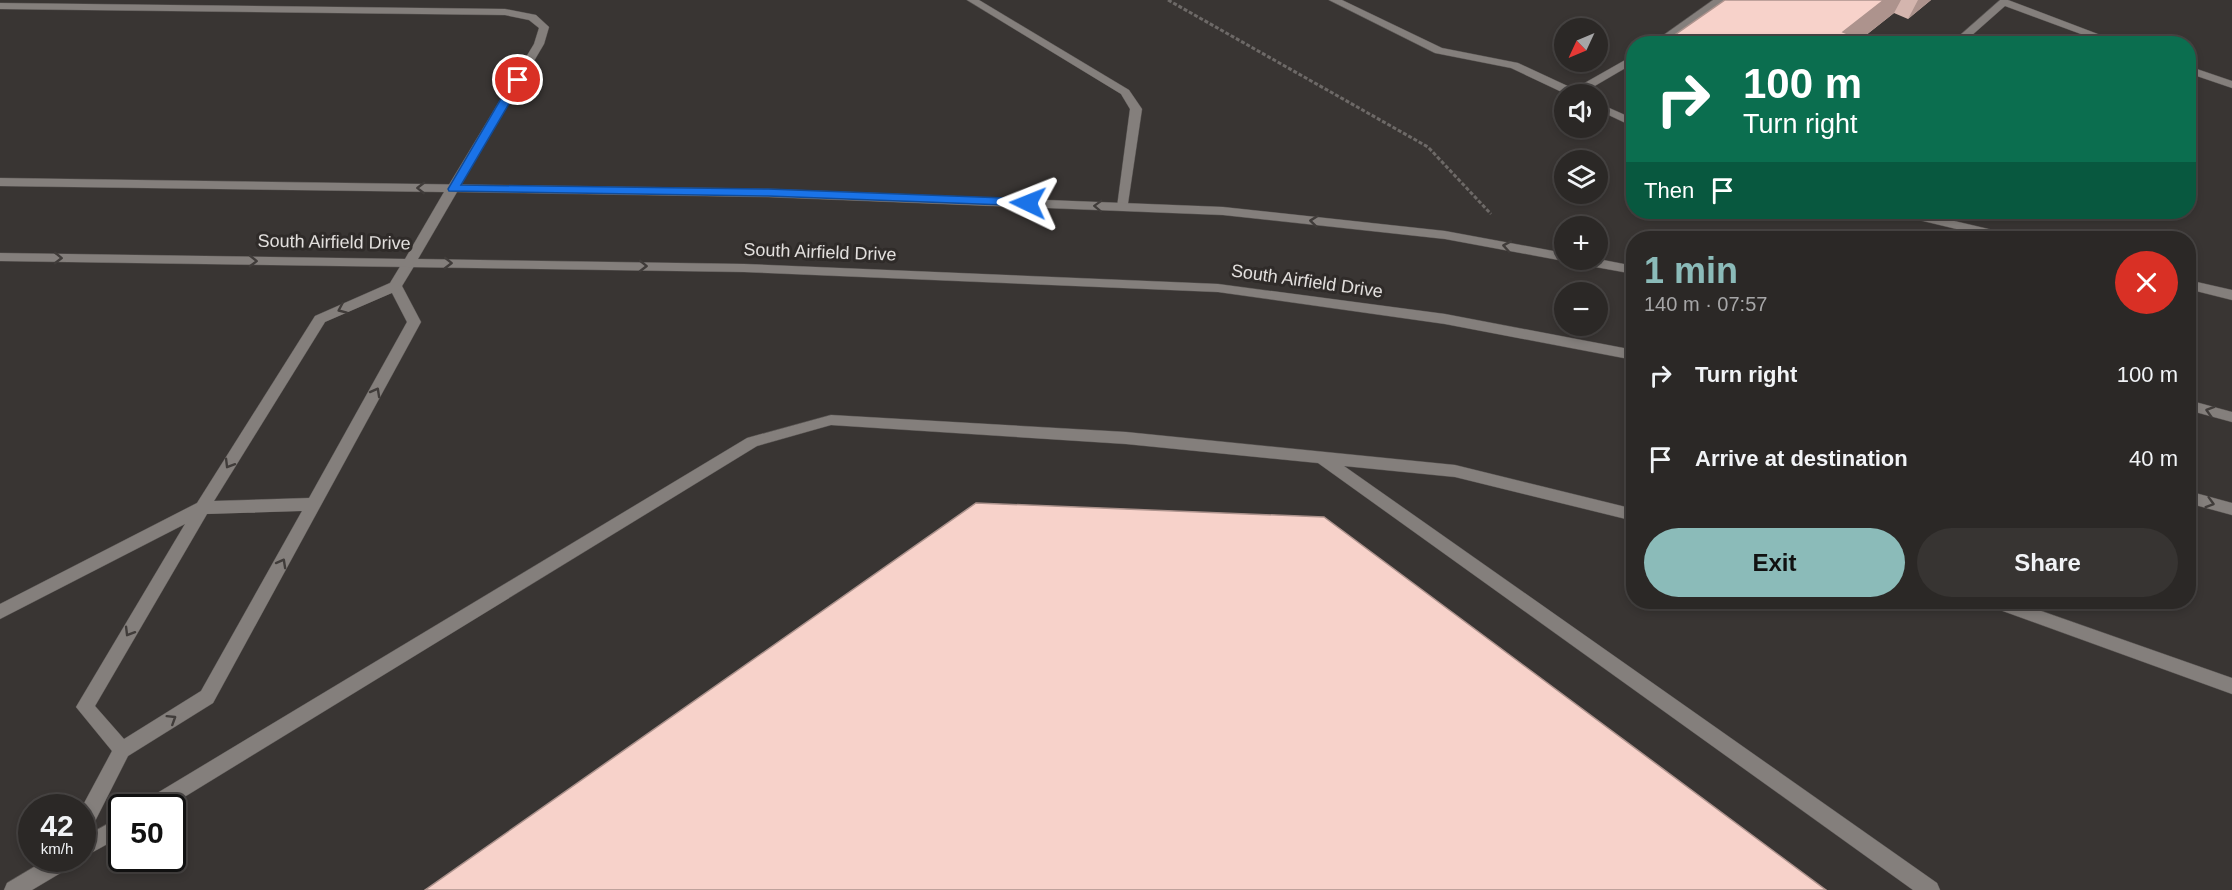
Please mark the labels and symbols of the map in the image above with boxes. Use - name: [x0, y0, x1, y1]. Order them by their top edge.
- north arrow: [1554, 18, 1608, 72]
- pin: [492, 54, 543, 105]
- position arrow: [996, 171, 1060, 235]
- one-way arrow: [416, 182, 425, 194]
- one-way arrow: [1094, 199, 1103, 212]
- one-way arrow: [1309, 215, 1318, 227]
- street label: South Airfield Drive: [257, 231, 411, 253]
- street label: South Airfield Drive: [743, 239, 897, 265]
- one-way arrow: [1502, 240, 1512, 253]
- one-way arrow: [54, 252, 63, 264]
- one-way arrow: [249, 255, 258, 267]
- one-way arrow: [444, 257, 453, 270]
- one-way arrow: [639, 260, 648, 272]
- street label: South Airfield Drive: [1230, 260, 1384, 302]
- one-way arrow: [337, 302, 348, 314]
- one-way arrow: [369, 388, 380, 398]
- one-way arrow: [2205, 406, 2216, 418]
- one-way arrow: [225, 458, 236, 468]
- one-way arrow: [2204, 496, 2215, 508]
- one-way arrow: [274, 558, 286, 569]
- one-way arrow: [125, 626, 137, 636]
- one-way arrow: [166, 714, 176, 726]
- speed limit sign: 50: [108, 794, 186, 872]

